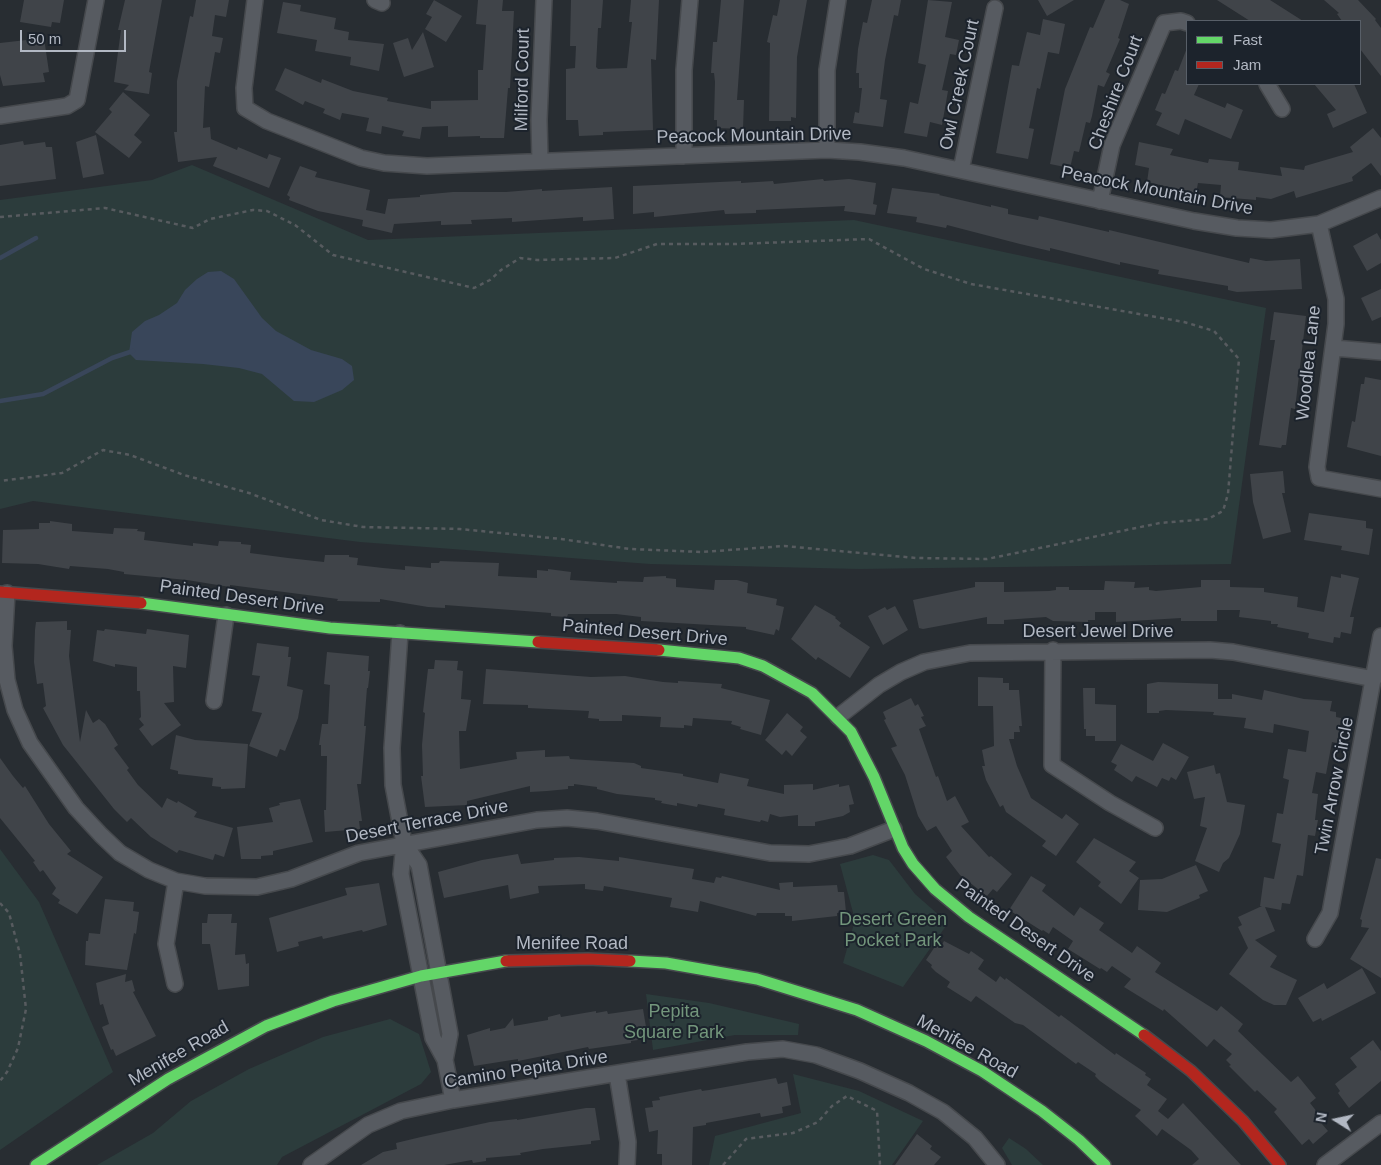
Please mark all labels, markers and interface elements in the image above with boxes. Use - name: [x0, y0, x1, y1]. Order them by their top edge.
- street label: Owl Creek Court: [936, 18, 984, 152]
- scale bar: [22, 20, 129, 52]
- legend: [1186, 20, 1361, 85]
- street label: Milford Court: [511, 28, 535, 132]
- text: 50 m: [28, 30, 61, 47]
- text: Fast: [1233, 31, 1262, 48]
- street label: Cheshire Court: [1084, 33, 1148, 153]
- text: Jam: [1233, 56, 1261, 73]
- street label: Peacock Mountain Drive: [656, 123, 852, 149]
- street label: Peacock Mountain Drive: [1059, 162, 1255, 220]
- street label: Woodlea Lane: [1292, 304, 1326, 422]
- street label: Painted Desert Drive: [158, 576, 326, 620]
- street label: Painted Desert Drive: [561, 615, 729, 651]
- street label: Desert Jewel Drive: [1022, 621, 1174, 643]
- street label: Twin Arrow Circle: [1311, 715, 1359, 857]
- street label: Desert Terrace Drive: [344, 796, 510, 848]
- street label: Painted Desert Drive: [951, 875, 1099, 987]
- park label: Desert Green Pocket Park: [839, 909, 947, 952]
- street label: Menifee Road: [516, 933, 628, 955]
- park label: Pepita Square Park: [624, 1001, 724, 1044]
- street label: Menifee Road: [913, 1010, 1021, 1084]
- street label: Menifee Road: [125, 1017, 233, 1091]
- street label: Camino Pepita Drive: [443, 1046, 609, 1094]
- north arrow: [1311, 1095, 1361, 1145]
- text: N: [1312, 1111, 1330, 1124]

